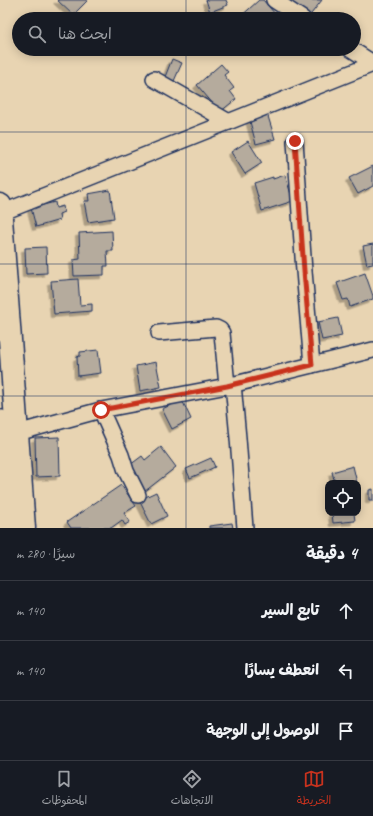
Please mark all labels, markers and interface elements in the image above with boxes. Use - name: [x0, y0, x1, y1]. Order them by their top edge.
- search box: [12, 12, 361, 56]
- icon: search: [26, 23, 48, 45]
- text: ابحث هنا: [58, 25, 112, 44]
- route end: [286, 132, 304, 150]
- route start: [92, 401, 110, 419]
- map controls: [325, 480, 361, 516]
- button: locate: [325, 480, 361, 516]
- text: 4 دقيقة: [306, 543, 357, 564]
- text: سيرًا · 280 m: [16, 546, 75, 562]
- icon: ahead: [335, 600, 357, 622]
- text: تابع السير: [262, 601, 319, 620]
- text: 140 m: [16, 603, 44, 619]
- icon: left: [335, 660, 357, 682]
- text: انعطف يسارًا: [244, 661, 319, 680]
- text: 140 m: [16, 663, 44, 679]
- icon: arrive: [335, 720, 357, 742]
- text: الوصول إلى الوجهة: [206, 721, 319, 740]
- tab: المحفوظات: [42, 768, 87, 810]
- tab: الاتجاهات: [171, 768, 213, 810]
- tab: الخريطة: [297, 768, 331, 810]

